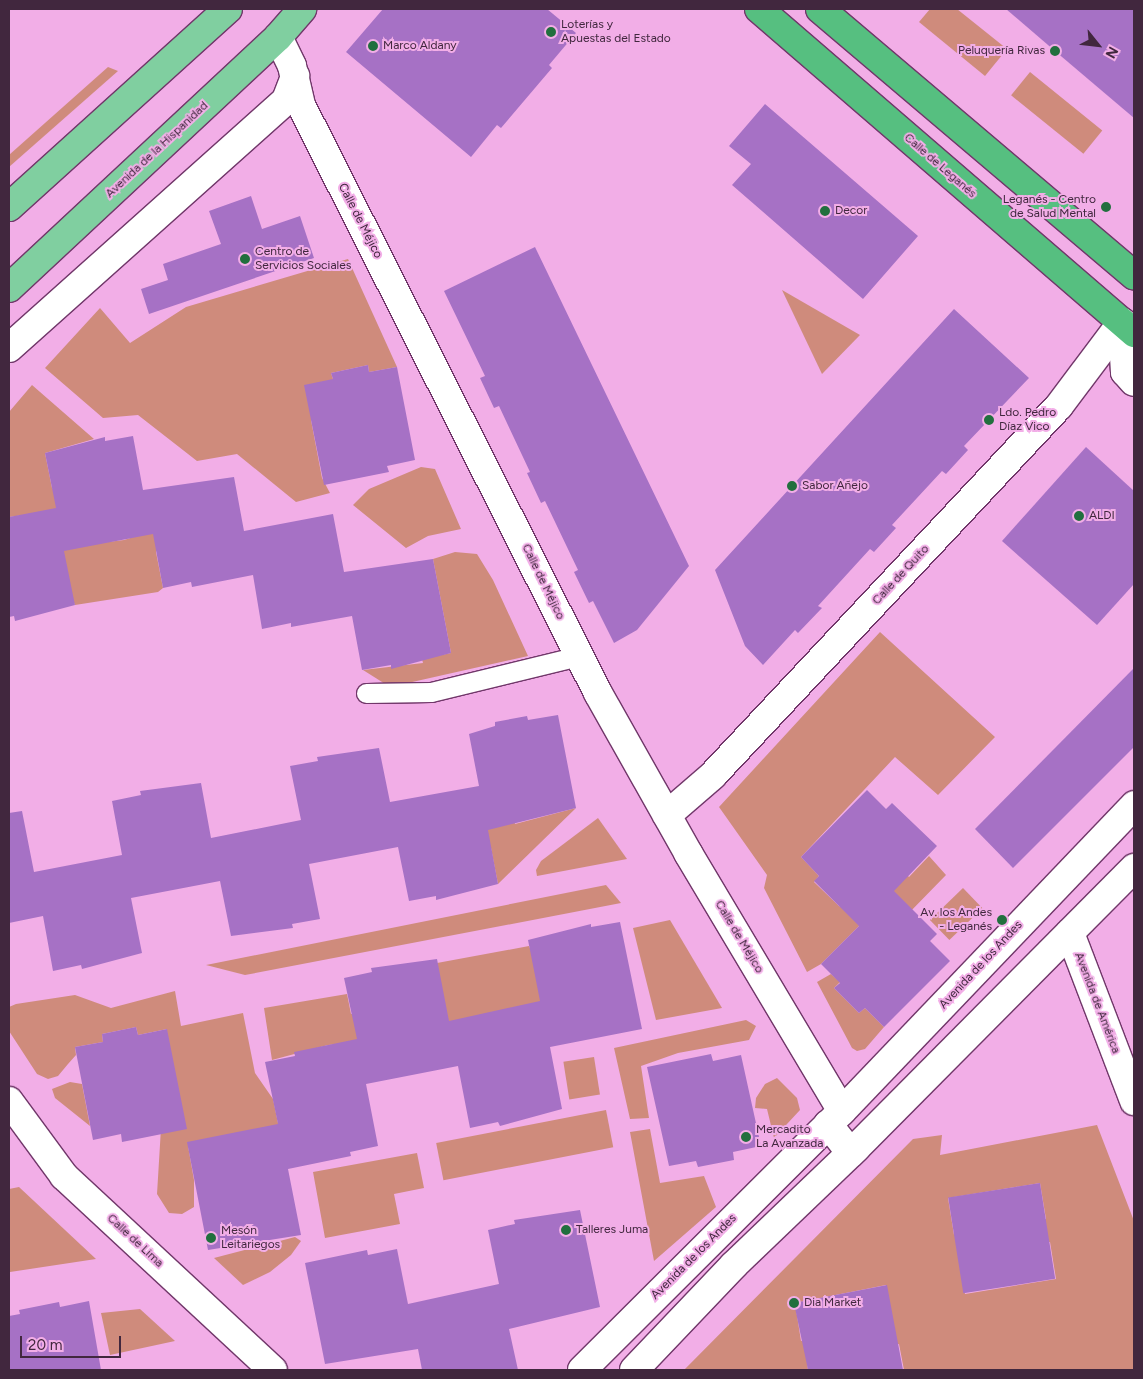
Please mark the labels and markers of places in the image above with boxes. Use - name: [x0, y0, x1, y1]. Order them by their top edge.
- place label: Loterías y Apuestas del Estado: [561, 18, 671, 46]
- marker: Loterías y Apuestas del Estado: [545, 26, 557, 38]
- place label: Marco Aldany: [383, 39, 457, 53]
- marker: Marco Aldany: [367, 40, 379, 52]
- place label: Peluquería Rivas: [958, 44, 1045, 58]
- marker: Peluquería Rivas: [1049, 45, 1061, 57]
- place label: Leganés - Centro de Salud Mental: [1003, 193, 1096, 221]
- marker: Leganés - Centro de Salud Mental: [1100, 201, 1112, 213]
- place label: Decor: [835, 204, 867, 218]
- marker: Decor: [819, 205, 831, 217]
- place label: Centro de Servicios Sociales: [255, 245, 351, 273]
- marker: Centro de Servicios Sociales: [239, 253, 251, 265]
- place label: Ldo. Pedro Díaz Vico: [999, 406, 1056, 434]
- marker: Ldo. Pedro Díaz Vico: [983, 414, 995, 426]
- place label: Sabor Añejo: [802, 479, 868, 493]
- marker: Sabor Añejo: [786, 480, 798, 492]
- place label: ALDI: [1089, 509, 1115, 523]
- marker: ALDI: [1073, 510, 1085, 522]
- place label: Av. los Andes - Leganés: [920, 906, 992, 934]
- marker: Av. los Andes - Leganés: [996, 914, 1008, 926]
- place label: Mercadito La Avanzada: [756, 1123, 823, 1151]
- marker: Mercadito La Avanzada: [740, 1131, 752, 1143]
- place label: Talleres Juma: [576, 1223, 648, 1237]
- place label: Mesón Leitariegos: [221, 1224, 280, 1252]
- marker: Talleres Juma: [560, 1224, 572, 1236]
- marker: Mesón Leitariegos: [205, 1232, 217, 1244]
- place label: Dia Market: [804, 1296, 861, 1310]
- marker: Dia Market: [788, 1297, 800, 1309]

